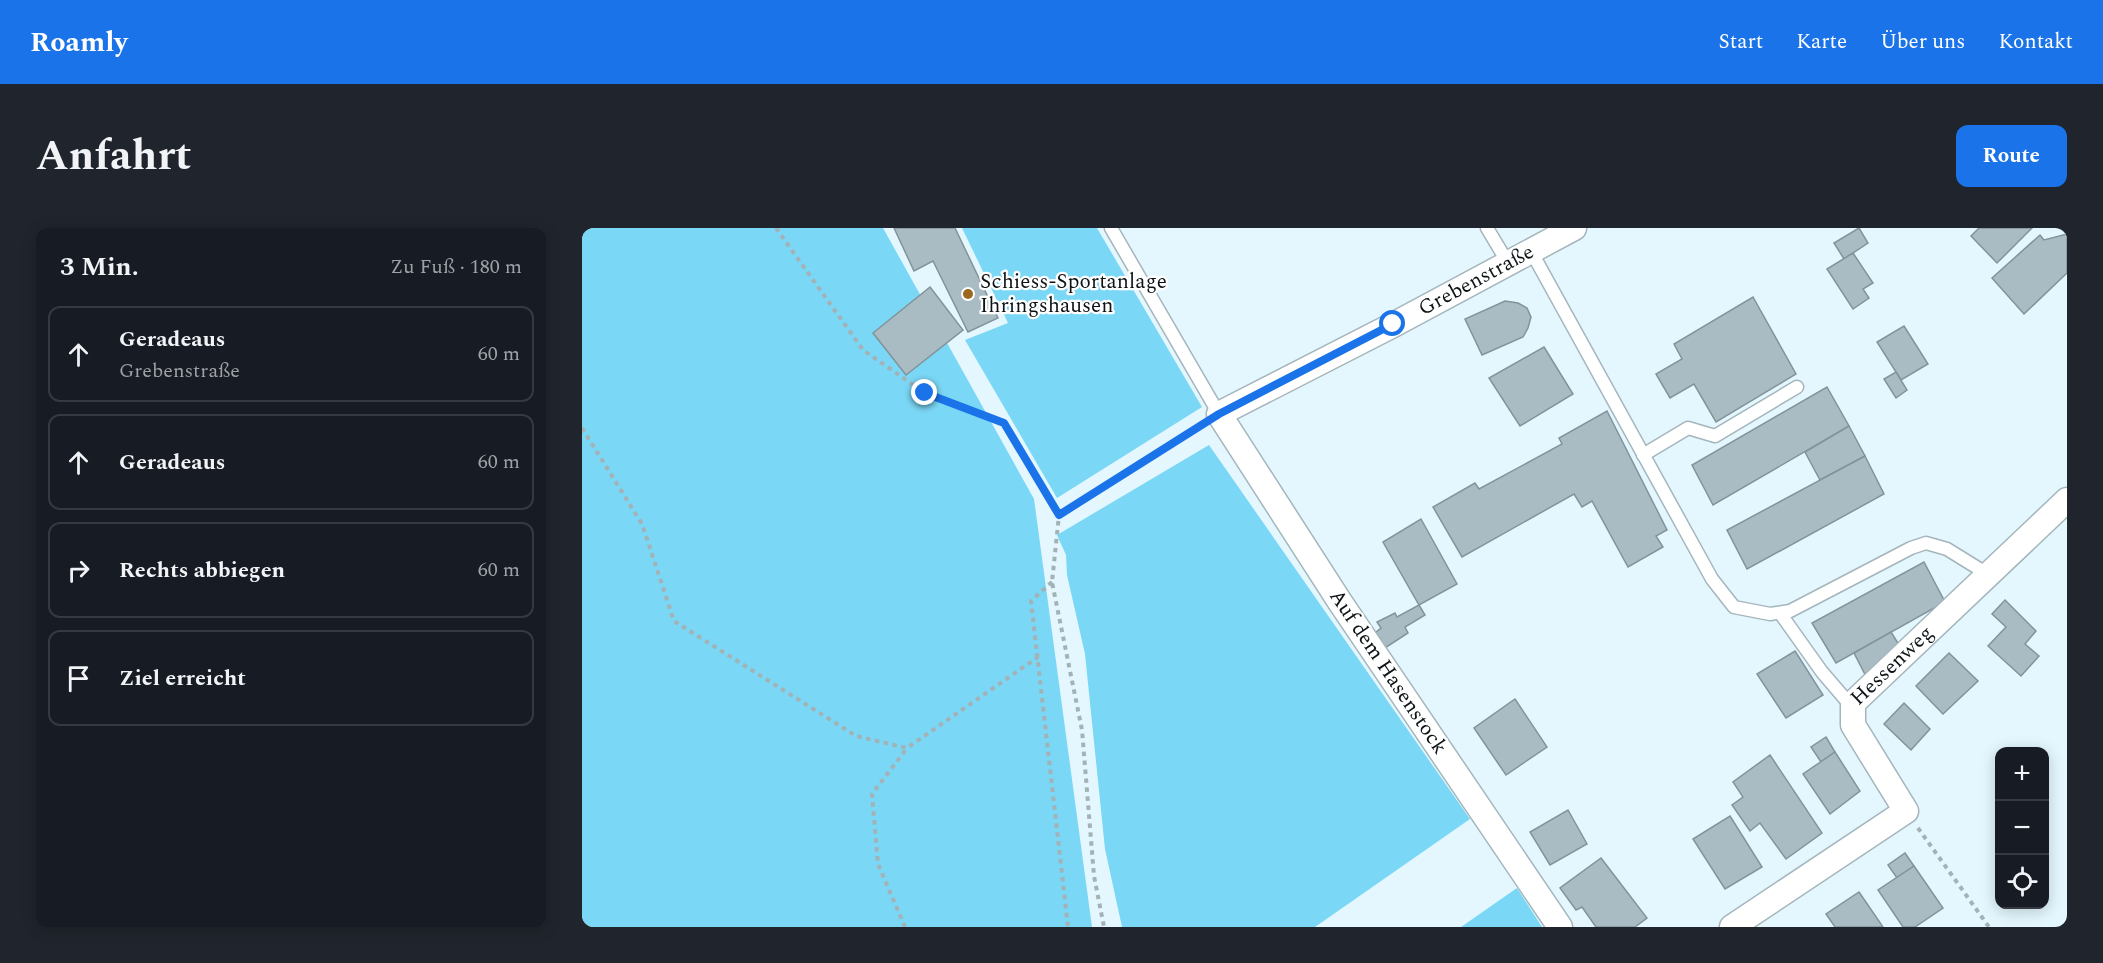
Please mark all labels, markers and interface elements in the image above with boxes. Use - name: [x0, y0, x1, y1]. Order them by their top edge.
- text: Roamly: [30, 21, 128, 64]
- text: Start: [1718, 26, 1763, 58]
- text: Karte: [1796, 26, 1847, 58]
- text: Über uns: [1880, 26, 1965, 58]
- text: Kontakt: [1998, 26, 2073, 58]
- text: Anfahrt: [36, 125, 192, 188]
- button: Route: [1956, 125, 2067, 187]
- street label: Grebenstraße: [1413, 236, 1540, 324]
- text: 3 Min.: [60, 247, 139, 287]
- text: Zu Fuß · 180 m: [390, 252, 522, 282]
- place label: Schiess-Sportanlage Ihringshausen: [980, 266, 1167, 322]
- marker: Schiess-Sportanlage Ihringshausen: [961, 287, 975, 301]
- route start: [1379, 310, 1405, 336]
- text: Geradeaus: [119, 323, 225, 356]
- icon: ahead: [62, 338, 95, 371]
- text: 60 m: [478, 339, 520, 369]
- text: Grebenstraße: [119, 356, 240, 386]
- route end: [911, 379, 937, 405]
- icon: ahead: [62, 446, 95, 479]
- text: Geradeaus: [119, 446, 225, 479]
- text: 60 m: [478, 447, 520, 477]
- icon: right: [62, 554, 95, 587]
- text: Rechts abbiegen: [119, 554, 285, 587]
- text: 60 m: [478, 555, 520, 585]
- street label: Auf dem Hasenstock: [1321, 583, 1455, 761]
- street label: Hessenweg: [1843, 618, 1941, 714]
- icon: arrive: [62, 662, 95, 695]
- text: Ziel erreicht: [119, 662, 246, 695]
- map controls: [1995, 747, 2049, 909]
- button: +: [1995, 747, 2049, 801]
- button: −: [1995, 801, 2049, 855]
- button: locate: [1995, 855, 2049, 909]

